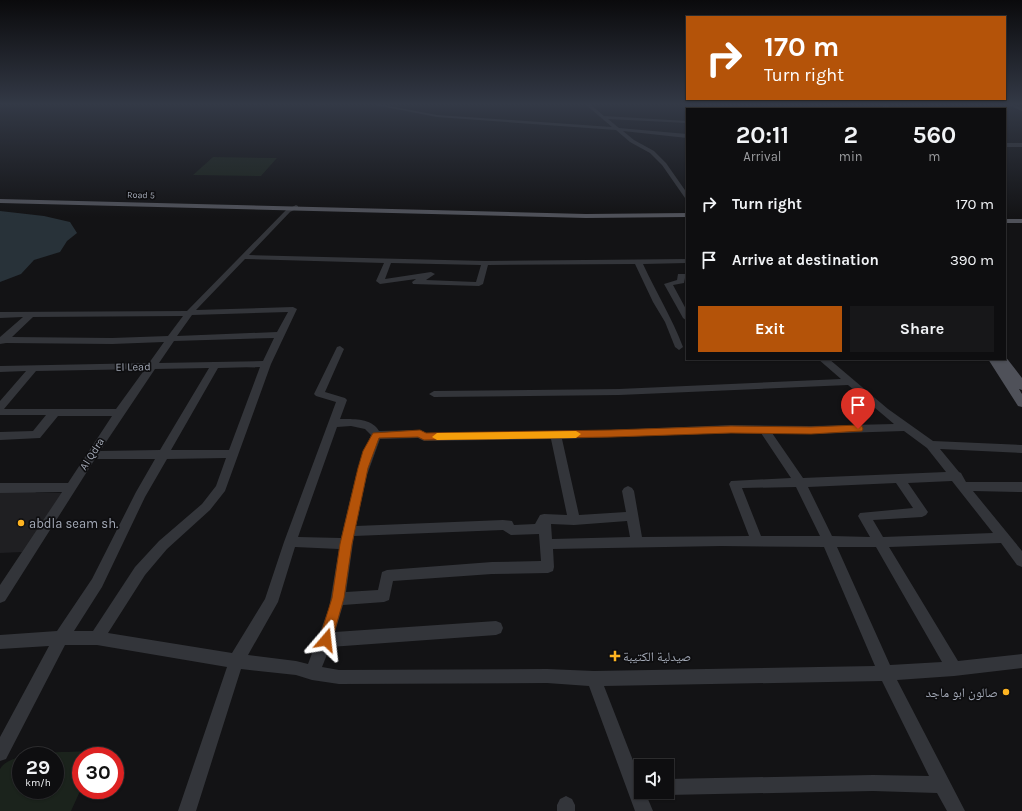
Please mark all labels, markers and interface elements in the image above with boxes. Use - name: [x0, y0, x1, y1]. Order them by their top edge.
- text: 170 m: [764, 30, 839, 63]
- icon: right: [698, 32, 750, 84]
- text: Turn right: [764, 64, 844, 86]
- text: 20:11: [736, 121, 789, 149]
- text: 2: [843, 121, 858, 149]
- text: 560: [912, 121, 956, 149]
- text: Arrival: [743, 149, 781, 164]
- text: min: [839, 149, 863, 164]
- text: m: [928, 149, 940, 164]
- street label: Road 5: [127, 190, 155, 200]
- icon: right: [698, 193, 720, 215]
- text: Turn right: [732, 195, 802, 213]
- text: 170 m: [956, 195, 994, 213]
- icon: arrive: [698, 249, 720, 271]
- text: Arrive at destination: [732, 251, 879, 269]
- text: 390 m: [950, 251, 994, 269]
- button: Exit: [698, 306, 842, 352]
- button: Share: [850, 306, 994, 352]
- street label: El Lead: [115, 360, 151, 374]
- pin: [841, 388, 875, 429]
- icon: arrive: [847, 394, 869, 416]
- street label: Al Qdra: [77, 435, 107, 473]
- place label: abdla seam sh.: [29, 516, 118, 531]
- marker: abdla seam sh.: [16, 518, 26, 528]
- position arrow: [305, 619, 347, 661]
- place label: صيدلية الكتيبة: [623, 649, 691, 664]
- marker: صيدلية الكتيبة: [610, 651, 620, 661]
- place label: صالون ابو ماجد: [925, 685, 998, 701]
- marker: صالون ابو ماجد: [1001, 687, 1011, 697]
- speed limit sign: 30: [72, 747, 124, 799]
- text: 29: [26, 756, 50, 779]
- map controls: [634, 759, 674, 799]
- button: sound: [634, 759, 674, 799]
- text: km/h: [25, 777, 51, 789]

